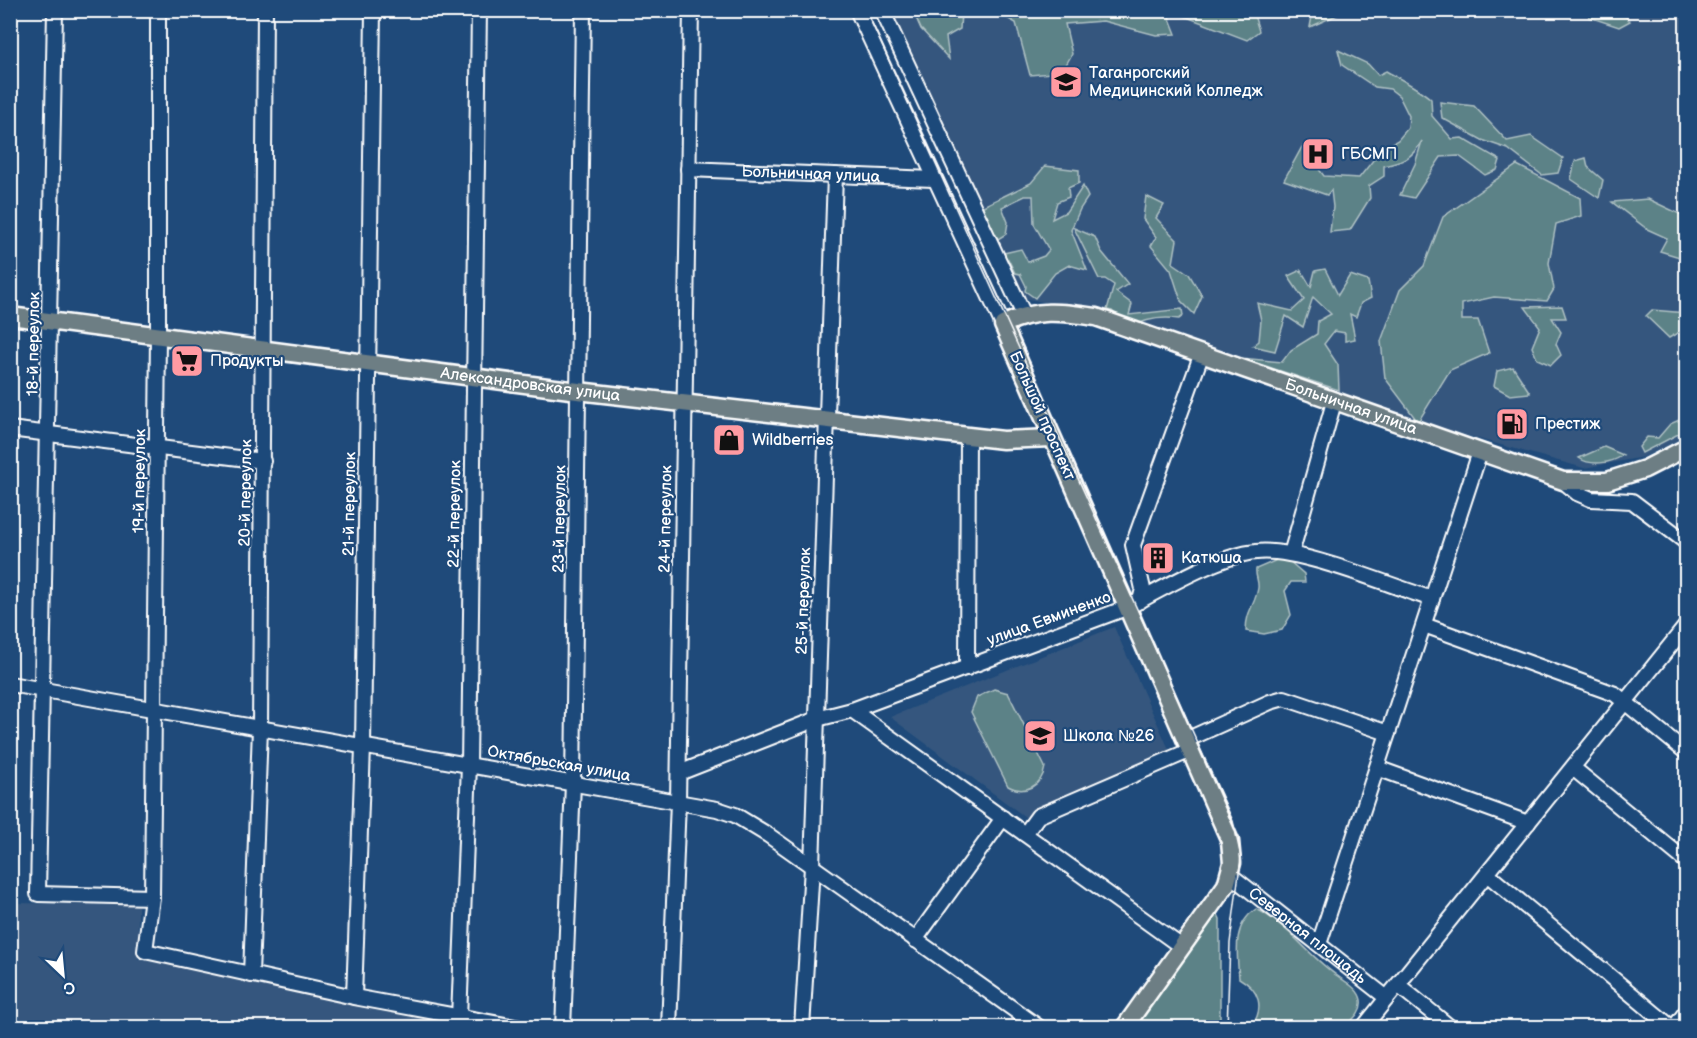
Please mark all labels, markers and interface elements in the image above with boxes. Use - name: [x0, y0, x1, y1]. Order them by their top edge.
- school or university icon: Таганрогский Медицинский Колледж: [1048, 64, 1084, 100]
- place label: Таганрогский Медицинский Колледж: [1089, 64, 1263, 101]
- hospital icon: ГБСМП: [1300, 136, 1336, 172]
- place label: ГБСМП: [1341, 145, 1397, 164]
- street label: Больничная улица: [741, 162, 881, 186]
- street label: 18-й переулок: [24, 291, 44, 396]
- supermarket icon: Продукты: [169, 343, 205, 379]
- street label: Большой проспект: [1005, 349, 1079, 484]
- place label: Продукты: [210, 352, 283, 371]
- street label: Александровская улица: [439, 363, 622, 405]
- street label: Больничная улица: [1283, 375, 1420, 439]
- fuel station icon: Престиж: [1494, 406, 1530, 442]
- place label: Престиж: [1535, 415, 1601, 434]
- shop icon: Wildberries: [711, 422, 747, 458]
- street label: 19-й переулок: [130, 428, 150, 533]
- place label: Wildberries: [752, 431, 833, 450]
- street label: 20-й переулок: [236, 439, 256, 547]
- street label: 21-й переулок: [340, 451, 360, 556]
- street label: 22-й переулок: [445, 460, 465, 568]
- street label: 23-й переулок: [550, 465, 570, 573]
- street label: 24-й переулок: [656, 465, 676, 573]
- building icon: Катюша: [1140, 540, 1176, 576]
- street label: 25-й переулок: [793, 547, 815, 655]
- place label: Катюша: [1181, 549, 1242, 568]
- street label: улица Евминенко: [984, 588, 1114, 650]
- school or university icon: Школа №26: [1022, 718, 1058, 754]
- place label: Школа №26: [1063, 727, 1154, 746]
- street label: Октябрьская улица: [486, 742, 633, 786]
- street label: Северная площадь: [1245, 884, 1371, 988]
- north arrow: [33, 945, 93, 1005]
- text: С: [60, 976, 78, 998]

